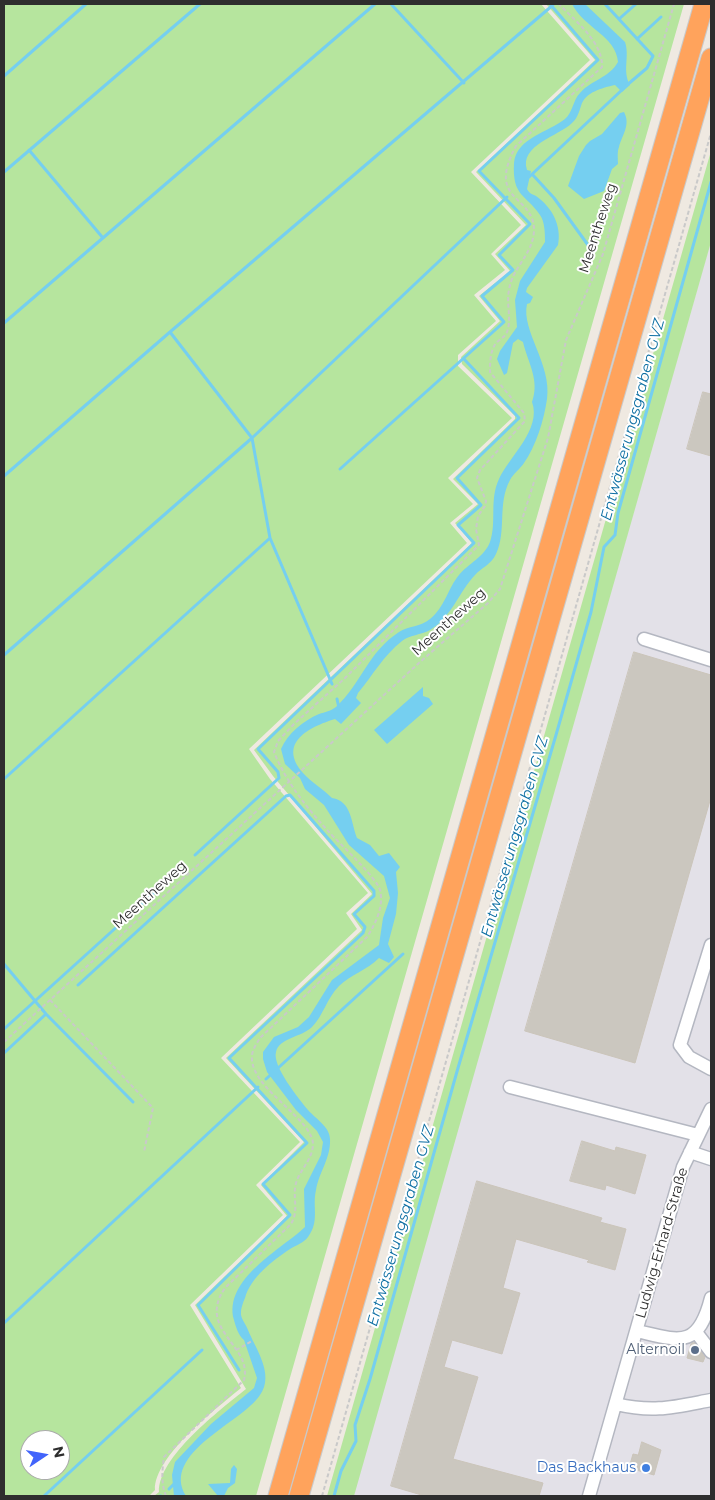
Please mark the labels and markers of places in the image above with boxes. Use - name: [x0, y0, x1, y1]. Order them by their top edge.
- place label: Alternoil: [626, 1342, 685, 1358]
- marker: Alternoil: [689, 1344, 701, 1356]
- place label: Das Backhaus: [537, 1460, 636, 1476]
- marker: Das Backhaus: [640, 1462, 652, 1474]

